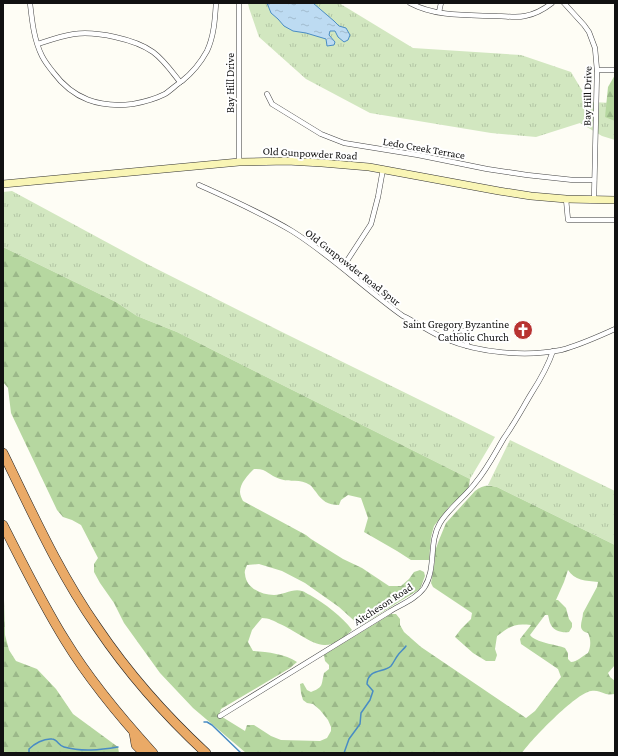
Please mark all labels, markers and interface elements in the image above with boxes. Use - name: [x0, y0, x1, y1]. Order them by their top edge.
- street label: Bay Hill Drive: [224, 53, 237, 113]
- street label: Bay Hill Drive: [580, 66, 595, 126]
- street label: Ledo Creek Terrace: [382, 135, 466, 161]
- street label: Old Gunpowder Road: [262, 145, 358, 162]
- street label: Old Gunpowder Road Spur: [302, 226, 403, 309]
- place label: Saint Gregory Byzantine Catholic Church: [403, 318, 509, 343]
- church icon: Saint Gregory Byzantine Catholic Church: [512, 319, 534, 341]
- street label: Aitcheson Road: [351, 580, 415, 628]

